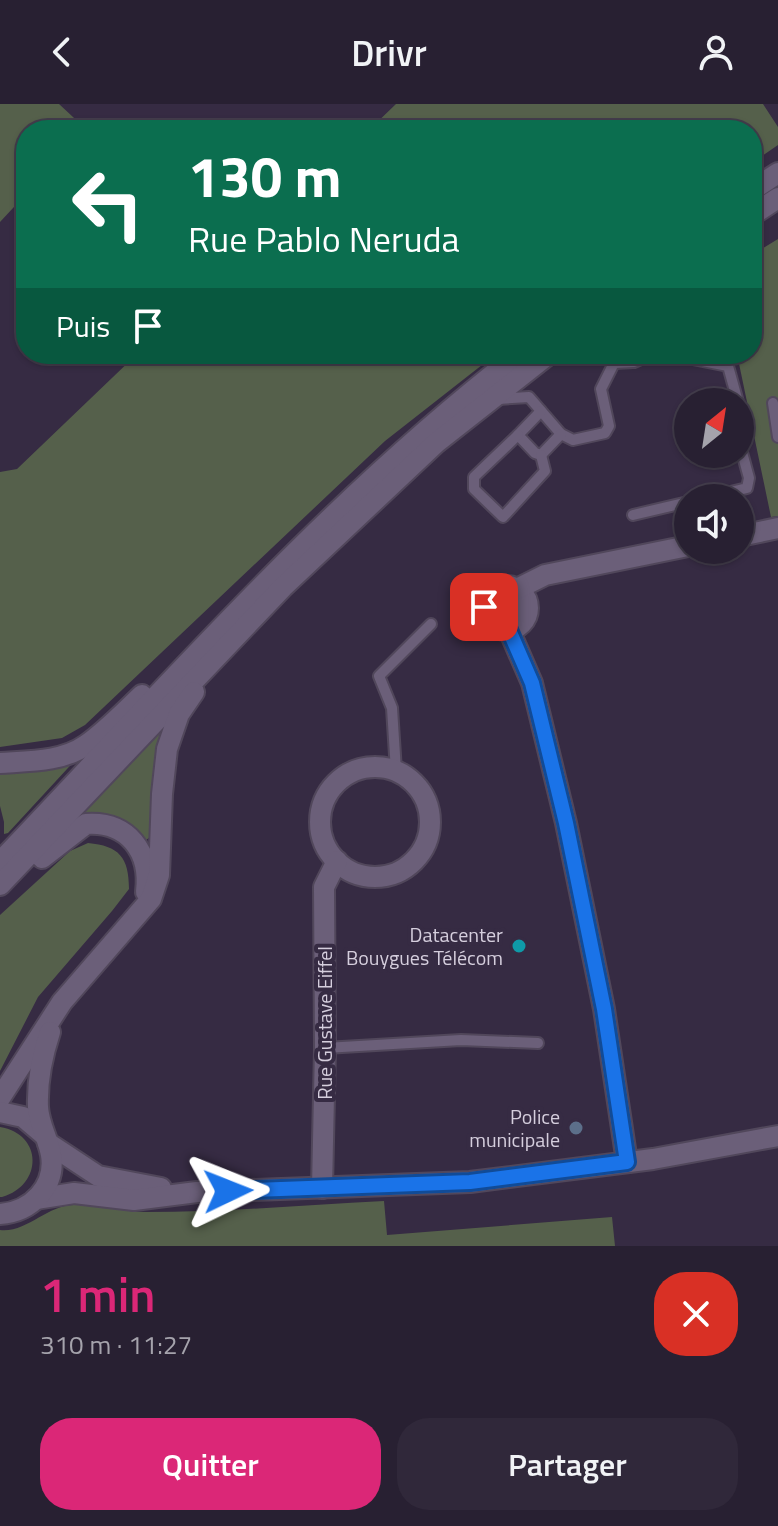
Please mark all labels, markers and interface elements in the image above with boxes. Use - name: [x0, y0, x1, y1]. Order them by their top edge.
- text: Drivr: [351, 25, 427, 80]
- icon: back: [40, 30, 84, 74]
- icon: person: [694, 30, 738, 74]
- text: 130 m: [188, 134, 341, 219]
- icon: left: [56, 152, 160, 256]
- text: Rue Pablo Neruda: [188, 211, 460, 266]
- text: Puis: [56, 303, 110, 349]
- icon: arrive: [126, 304, 170, 348]
- north arrow: [674, 388, 754, 468]
- map controls: [674, 388, 754, 564]
- button: sound: [674, 484, 754, 564]
- pin: [450, 573, 518, 641]
- icon: arrive: [462, 585, 506, 629]
- place label: Datacenter Bouygues Télécom: [346, 919, 503, 973]
- marker: Datacenter Bouygues Télécom: [510, 937, 528, 955]
- street label: Rue Gustave Eiffel: [309, 946, 340, 1100]
- place label: Police municipale: [469, 1101, 560, 1155]
- marker: Police municipale: [567, 1119, 585, 1137]
- position arrow: [186, 1149, 270, 1233]
- text: 1 min: [40, 1258, 155, 1331]
- button: close: [654, 1272, 738, 1356]
- text: 310 m · 11:27: [40, 1325, 192, 1364]
- button: Quitter: [40, 1418, 381, 1510]
- button: Partager: [397, 1418, 738, 1510]

